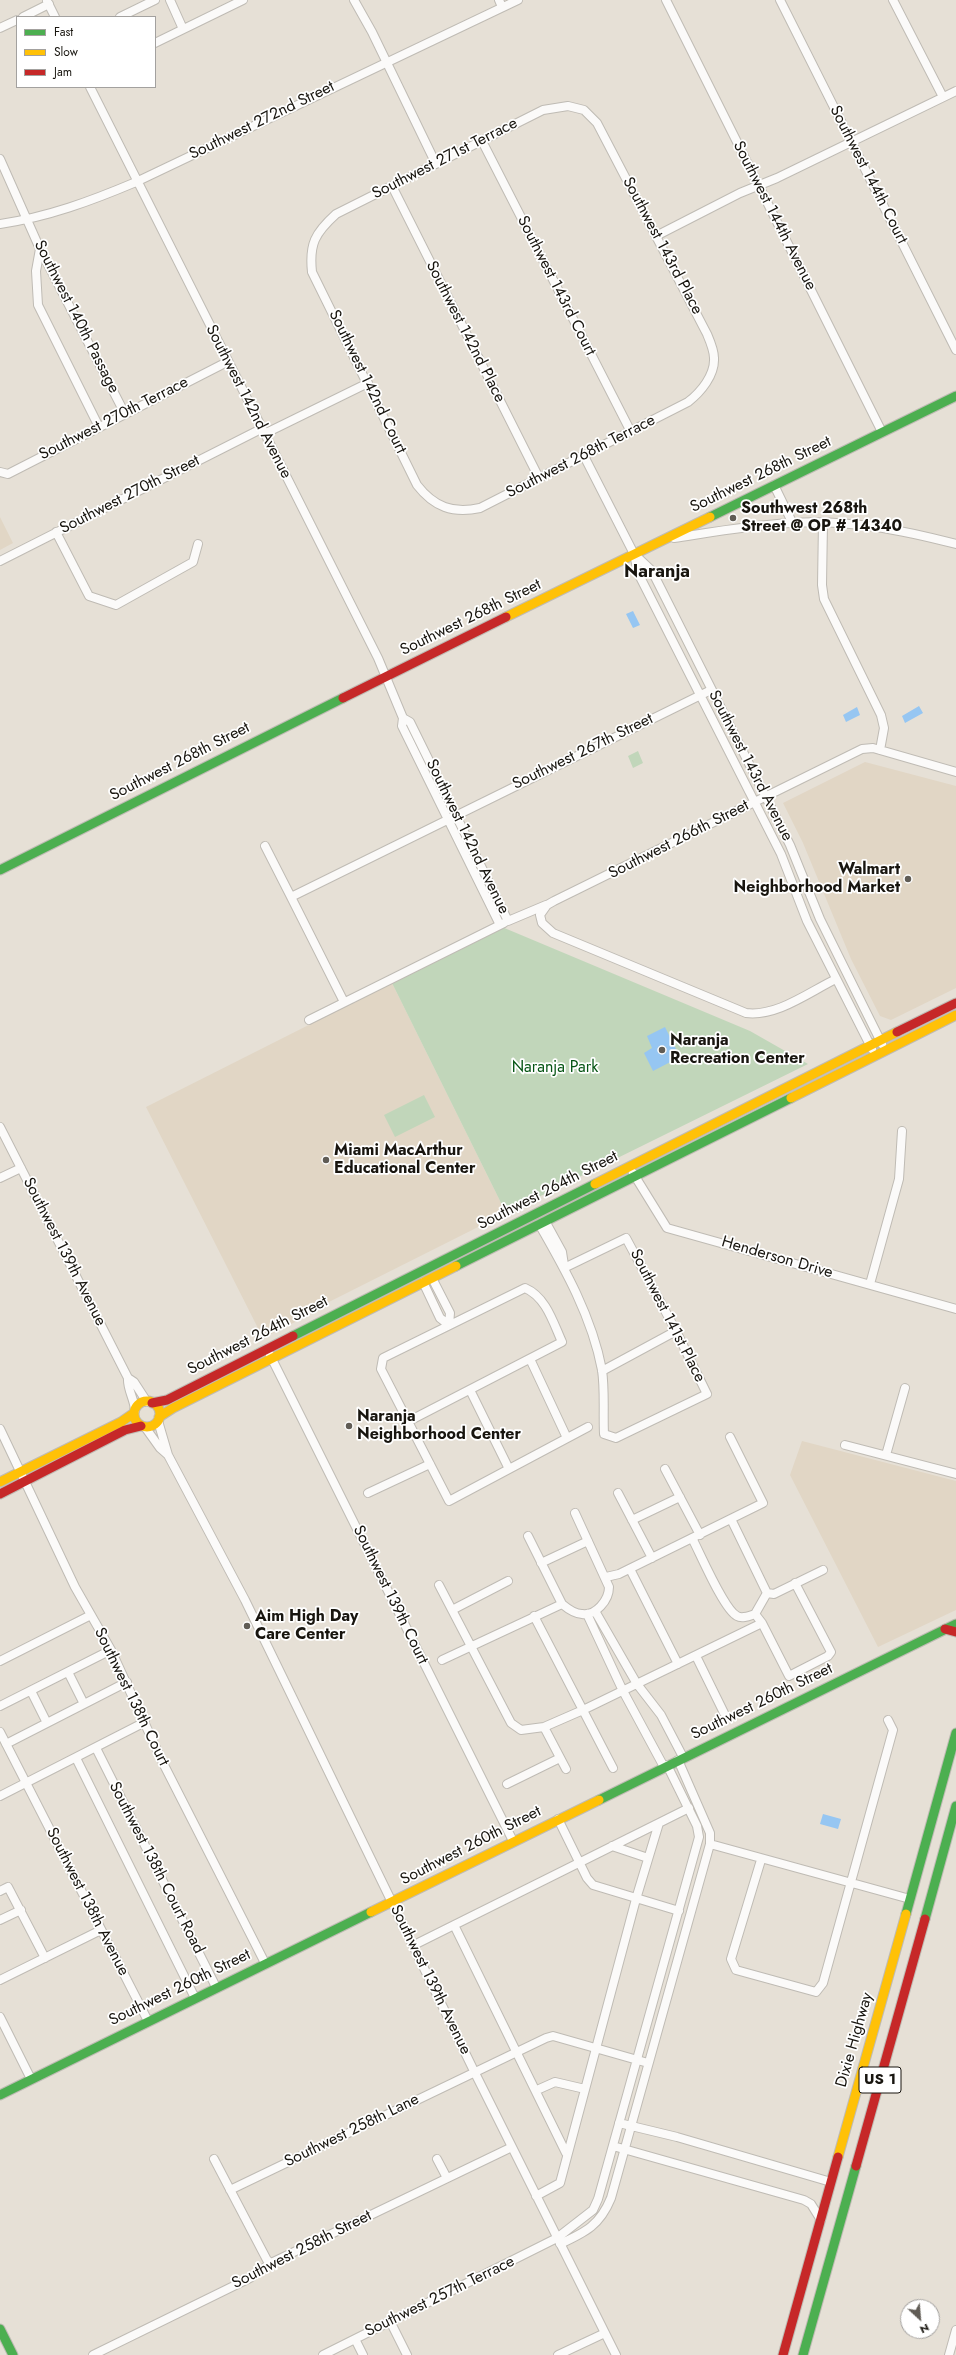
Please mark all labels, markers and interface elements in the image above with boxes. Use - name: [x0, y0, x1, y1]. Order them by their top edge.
- legend: [16, 16, 156, 88]
- text: Fast: [54, 23, 73, 41]
- text: Slow: [54, 43, 78, 61]
- text: Jam: [54, 63, 72, 81]
- street label: Southwest 272nd Street: [186, 77, 338, 165]
- street label: Southwest 144th Court: [825, 103, 911, 247]
- street label: Southwest 271st Terrace: [369, 114, 521, 204]
- street label: Southwest 144th Avenue: [728, 138, 820, 294]
- street label: Southwest 143rd Place: [618, 174, 706, 318]
- street label: Southwest 143rd Court: [512, 213, 600, 359]
- street label: Southwest 140th Passage: [29, 237, 123, 397]
- street label: Southwest 142nd Place: [421, 258, 509, 406]
- street label: Southwest 142nd Court: [324, 307, 410, 457]
- street label: Southwest 142nd Avenue: [201, 322, 295, 482]
- street label: Southwest 270th Terrace: [36, 373, 192, 465]
- street label: Southwest 268th Terrace: [503, 411, 659, 503]
- street label: Southwest 268th Street: [687, 433, 835, 517]
- street label: Southwest 270th Street: [57, 451, 203, 539]
- place label: Southwest 268th Street @ OP # 14340: [741, 499, 902, 537]
- marker: Southwest 268th Street @ OP # 14340: [728, 513, 738, 523]
- district label: Naranja: [624, 562, 690, 584]
- street label: Southwest 268th Street: [397, 576, 545, 660]
- street label: Southwest 143rd Avenue: [704, 687, 796, 845]
- street label: Southwest 267th Street: [510, 710, 656, 794]
- street label: Southwest 268th Street: [107, 718, 253, 806]
- street label: Southwest 142nd Avenue: [421, 756, 513, 918]
- street label: Southwest 266th Street: [606, 796, 752, 884]
- place label: Walmart Neighborhood Market: [734, 860, 900, 898]
- marker: Walmart Neighborhood Market: [903, 874, 913, 884]
- place label: Naranja Recreation Center: [670, 1031, 805, 1069]
- marker: Naranja Recreation Center: [657, 1045, 667, 1055]
- park label: Naranja Park: [512, 1058, 598, 1078]
- place label: Miami MacArthur Educational Center: [334, 1141, 476, 1179]
- street label: Southwest 264th Street: [475, 1147, 621, 1235]
- marker: Miami MacArthur Educational Center: [321, 1155, 331, 1165]
- street label: Southwest 139th Avenue: [18, 1175, 110, 1329]
- street label: Henderson Drive: [719, 1233, 835, 1283]
- street label: Southwest 141st Place: [625, 1246, 709, 1386]
- street label: Southwest 264th Street: [185, 1292, 331, 1380]
- place label: Naranja Neighborhood Center: [357, 1407, 521, 1445]
- marker: Naranja Neighborhood Center: [344, 1421, 354, 1431]
- street label: Southwest 139th Court: [348, 1523, 432, 1667]
- place label: Aim High Day Care Center: [255, 1607, 358, 1645]
- marker: Aim High Day Care Center: [242, 1621, 252, 1631]
- street label: Southwest 138th Court: [89, 1625, 173, 1769]
- street label: Southwest 260th Street: [688, 1659, 836, 1745]
- street label: Southwest 138th Court Road: [104, 1779, 208, 1957]
- street label: Southwest 260th Street: [398, 1802, 544, 1890]
- street label: Southwest 138th Avenue: [41, 1825, 133, 1979]
- street label: Southwest 139th Avenue: [385, 1902, 475, 2058]
- street label: Southwest 260th Street: [106, 1945, 254, 2031]
- street label: Dixie Highway: [832, 1990, 878, 2090]
- road number: US 1: [859, 2067, 901, 2093]
- street label: Southwest 258th Lane: [282, 2090, 422, 2172]
- street label: Southwest 258th Street: [229, 2206, 375, 2294]
- street label: Southwest 257th Terrace: [362, 2252, 518, 2342]
- north arrow: [900, 2299, 940, 2339]
- text: N: [917, 2320, 932, 2338]

